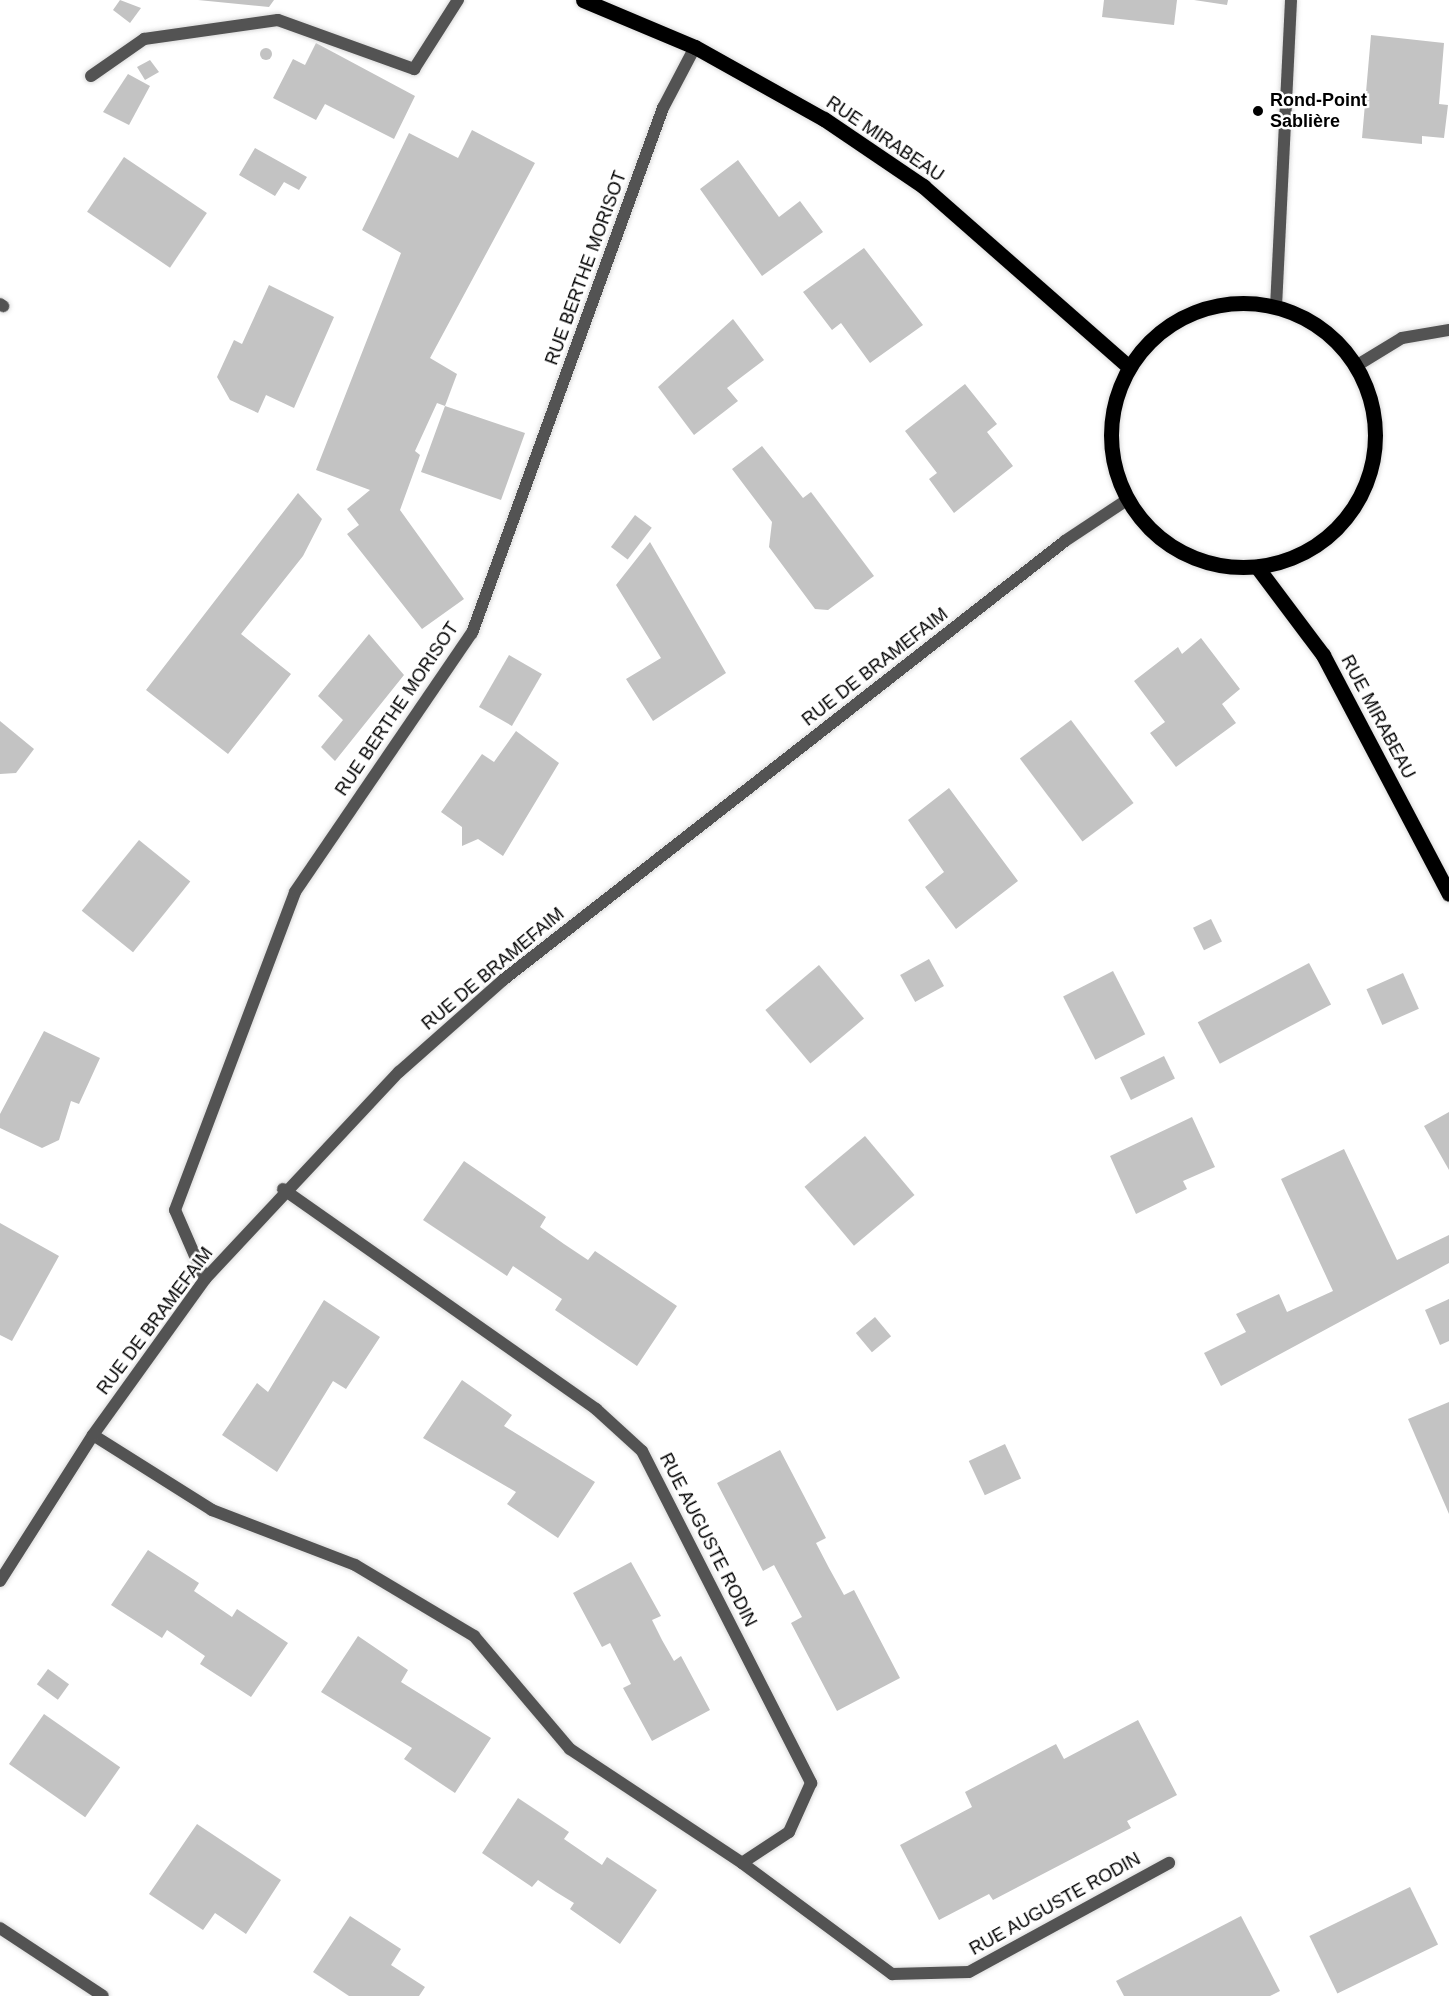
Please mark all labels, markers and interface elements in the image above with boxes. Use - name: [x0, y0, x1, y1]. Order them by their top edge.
- place label: Rond-Point Sablière: [1270, 90, 1367, 132]
- street label: RUE MIRABEAU: [822, 92, 948, 186]
- marker: Rond-Point Sablière: [1251, 104, 1265, 118]
- street label: RUE BERTHE MORISOT: [541, 168, 631, 368]
- street label: RUE DE BRAMEFAIM: [798, 603, 952, 731]
- street label: RUE BERTHE MORISOT: [331, 618, 463, 800]
- street label: RUE MIRABEAU: [1336, 651, 1420, 783]
- street label: RUE DE BRAMEFAIM: [417, 903, 569, 1035]
- street label: RUE DE BRAMEFAIM: [93, 1243, 217, 1399]
- street label: RUE AUGUSTE RODIN: [655, 1449, 761, 1631]
- street label: RUE AUGUSTE RODIN: [965, 1848, 1145, 1960]

